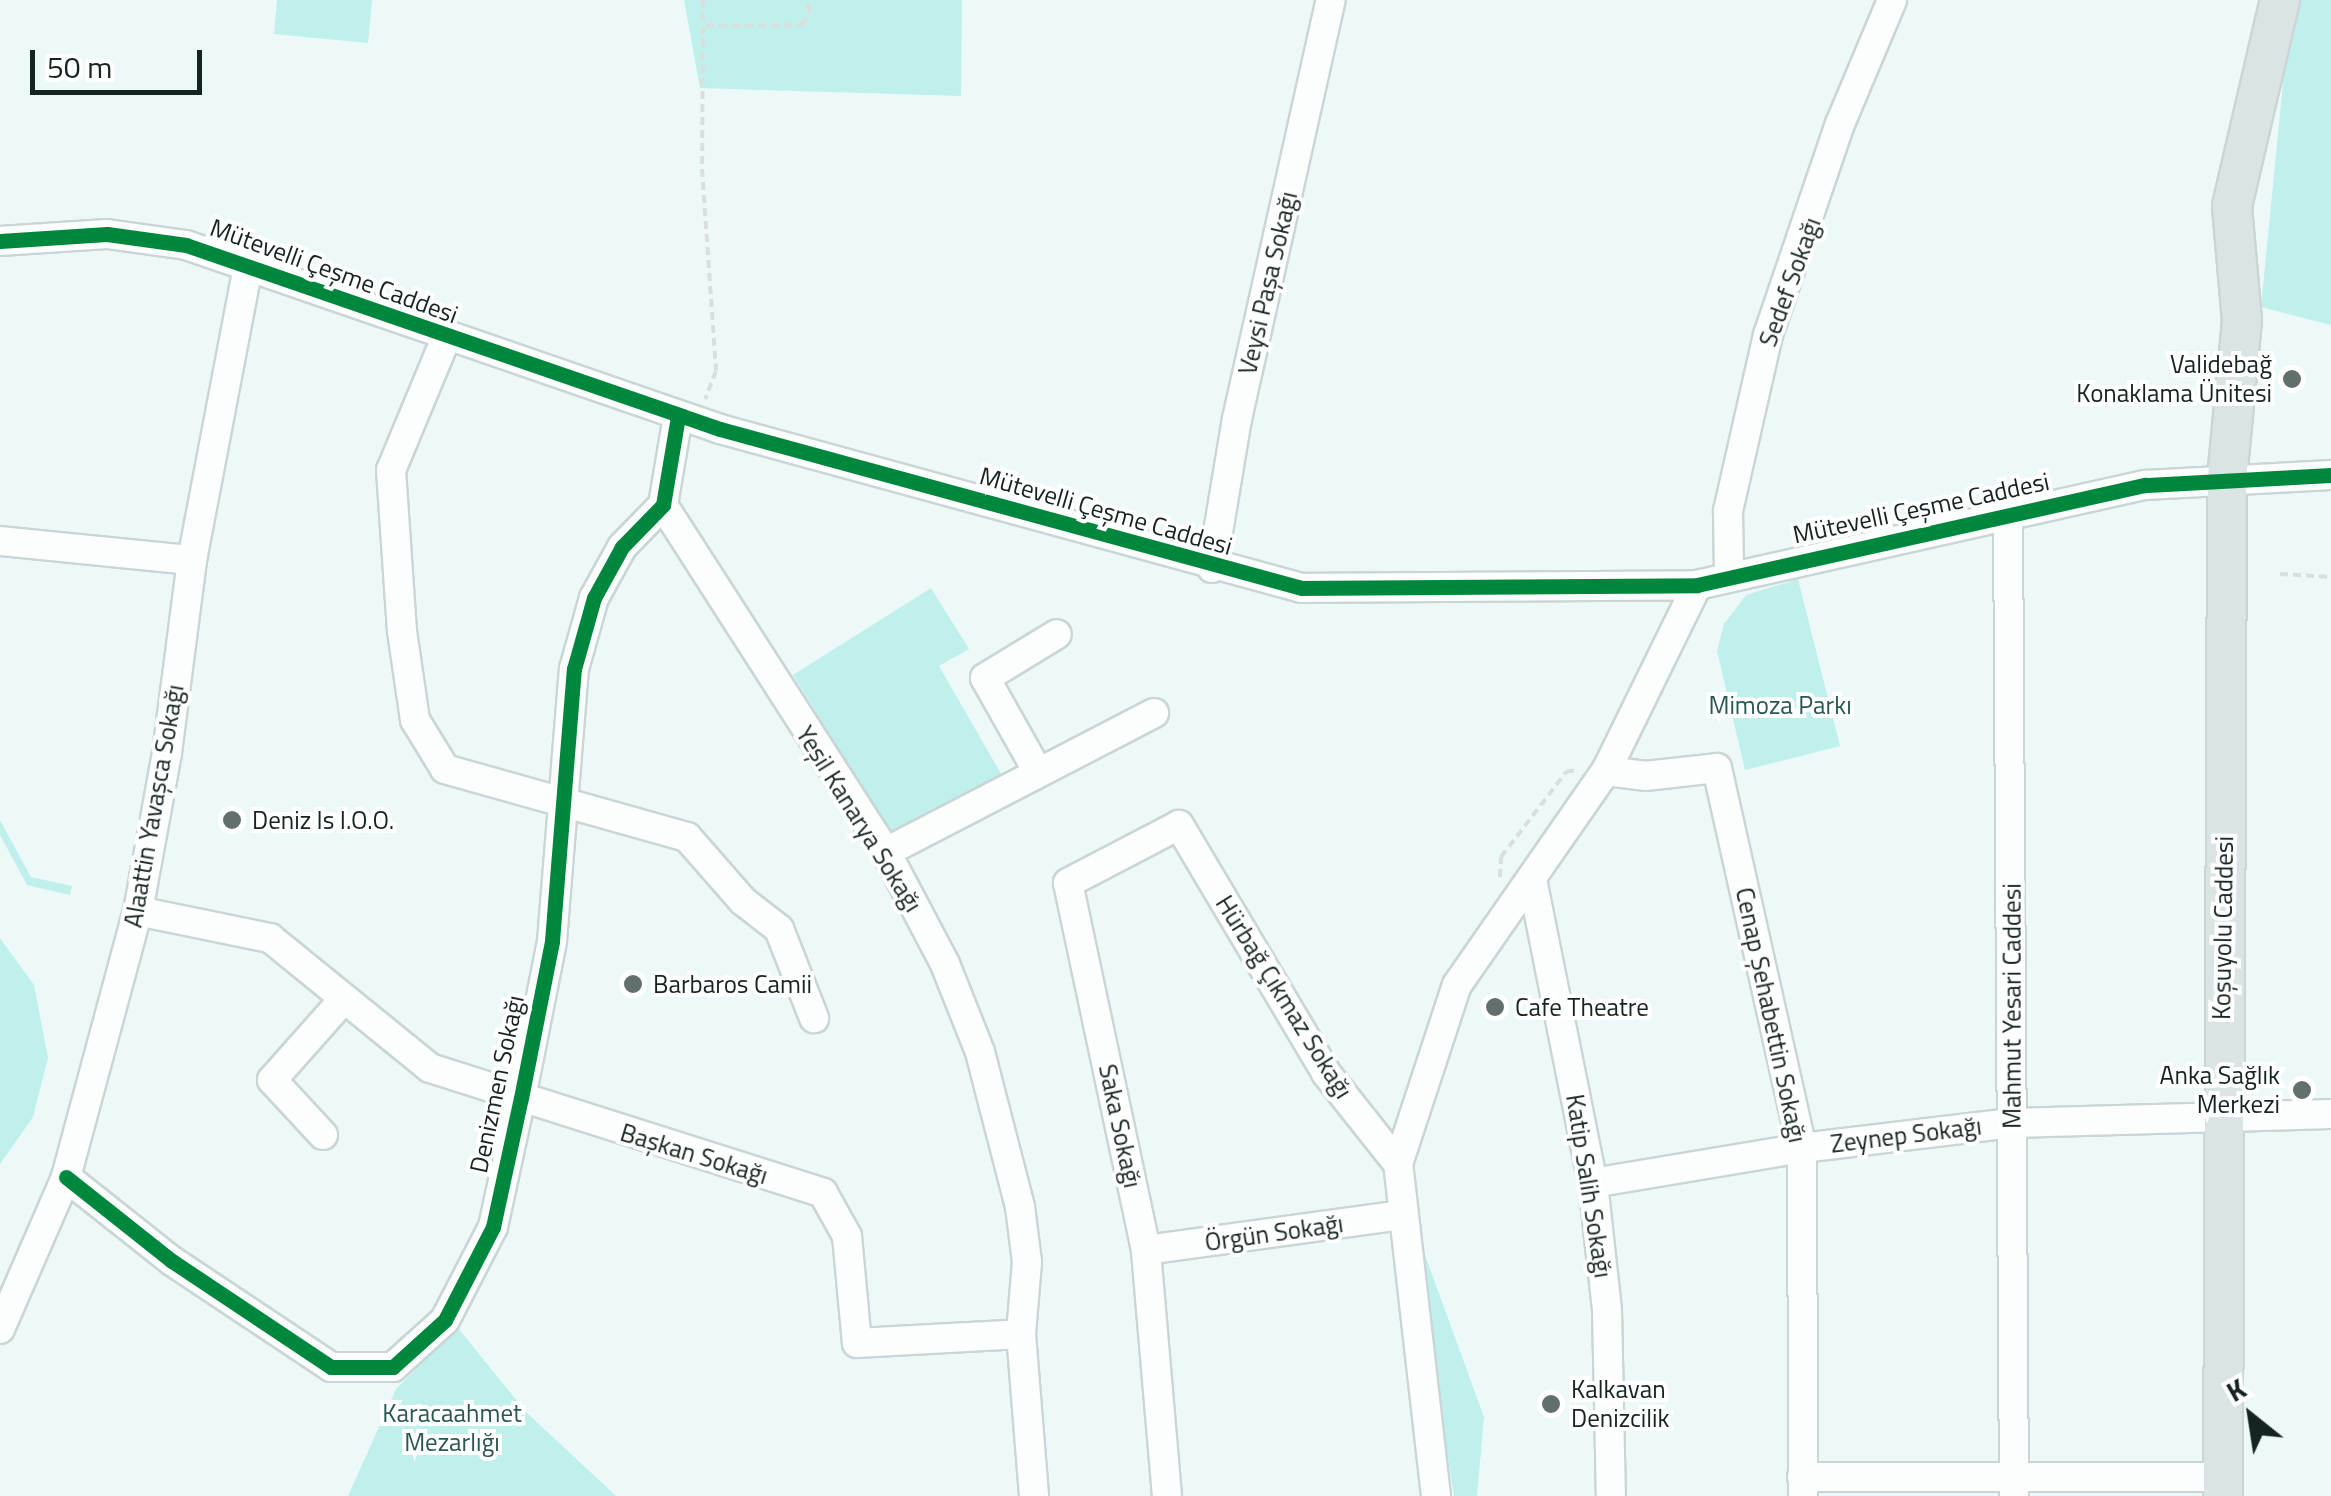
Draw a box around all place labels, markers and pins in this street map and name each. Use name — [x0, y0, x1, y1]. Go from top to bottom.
place label: Validebağ Konaklama Ünitesi — [2076, 350, 2272, 409]
marker: Validebağ Konaklama Ünitesi — [2281, 368, 2303, 390]
place label: Deniz Is I.O.O. — [252, 805, 394, 835]
marker: Deniz Is I.O.O. — [221, 809, 243, 831]
place label: Barbaros Camii — [653, 969, 812, 999]
marker: Barbaros Camii — [622, 973, 644, 995]
place label: Cafe Theatre — [1515, 992, 1649, 1022]
marker: Cafe Theatre — [1484, 996, 1506, 1018]
place label: Anka Sağlık Merkezi — [2160, 1061, 2280, 1120]
marker: Anka Sağlık Merkezi — [2289, 1077, 2315, 1103]
place label: Kalkavan Denizcilik — [1571, 1375, 1670, 1434]
marker: Kalkavan Denizcilik — [1540, 1393, 1562, 1415]

